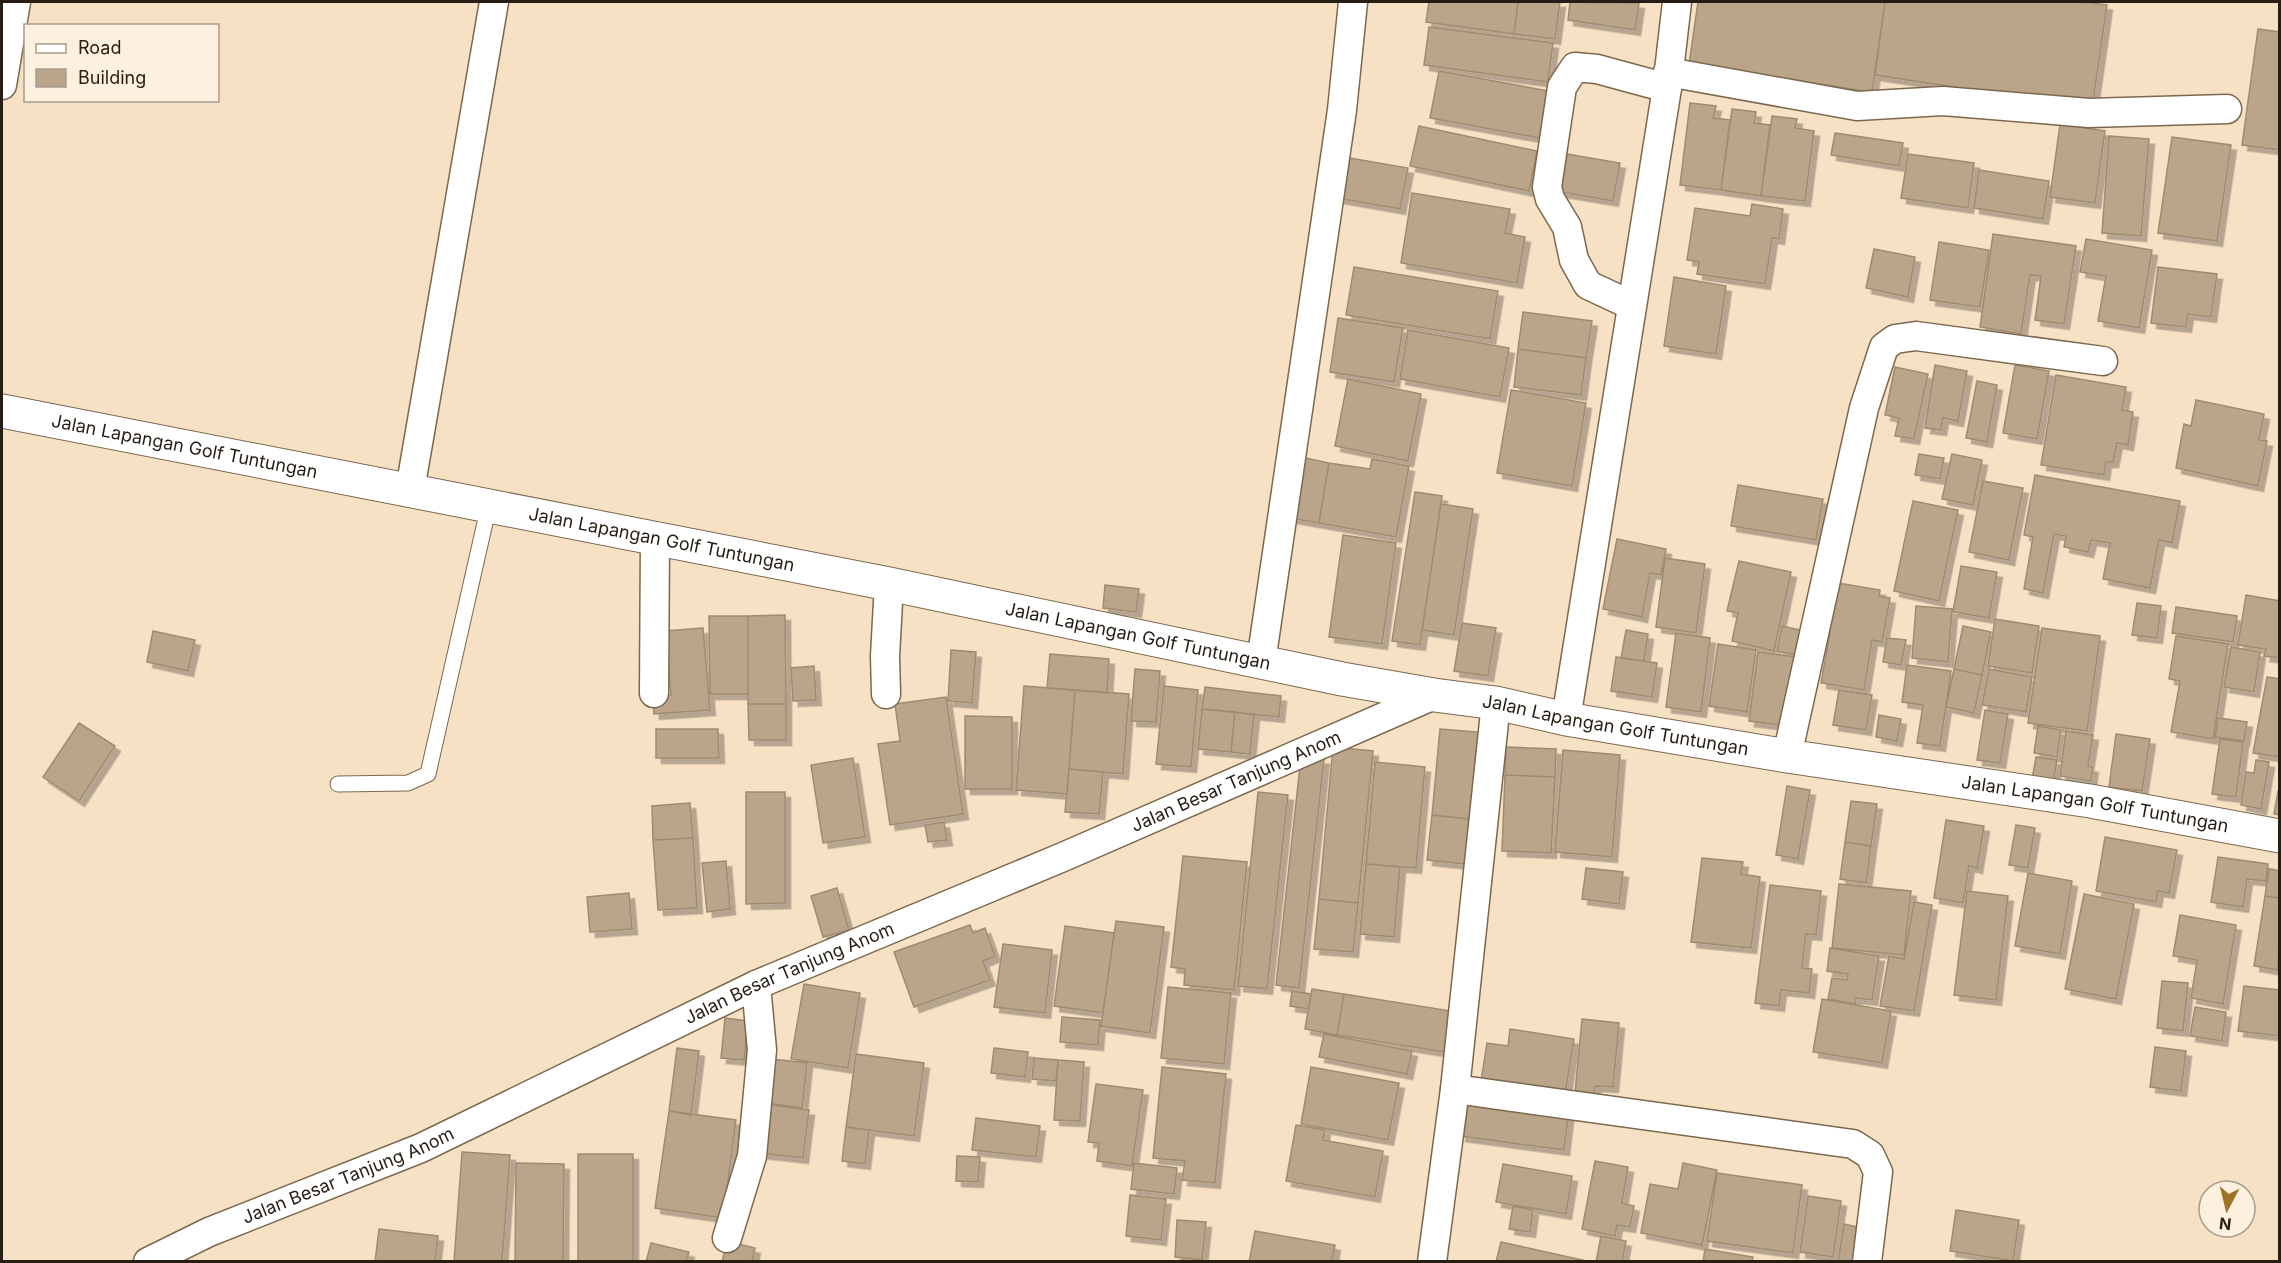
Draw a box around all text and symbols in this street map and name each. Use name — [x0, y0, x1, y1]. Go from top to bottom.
legend — [24, 24, 219, 102]
text: Road — [78, 37, 121, 58]
text: Building — [78, 67, 146, 88]
street label: Jalan Lapangan Golf Tuntungan — [50, 410, 319, 482]
street label: Jalan Lapangan Golf Tuntungan — [527, 503, 796, 575]
street label: Jalan Lapangan Golf Tuntungan — [1003, 598, 1273, 674]
street label: Jalan Lapangan Golf Tuntungan — [1481, 690, 1750, 759]
street label: Jalan Besar Tanjung Anom — [1128, 726, 1344, 836]
street label: Jalan Lapangan Golf Tuntungan — [1960, 771, 2230, 836]
street label: Jalan Besar Tanjung Anom — [681, 918, 897, 1028]
street label: Jalan Besar Tanjung Anom — [239, 1123, 457, 1228]
north arrow — [2197, 1179, 2257, 1239]
text: N — [2218, 1213, 2232, 1235]

